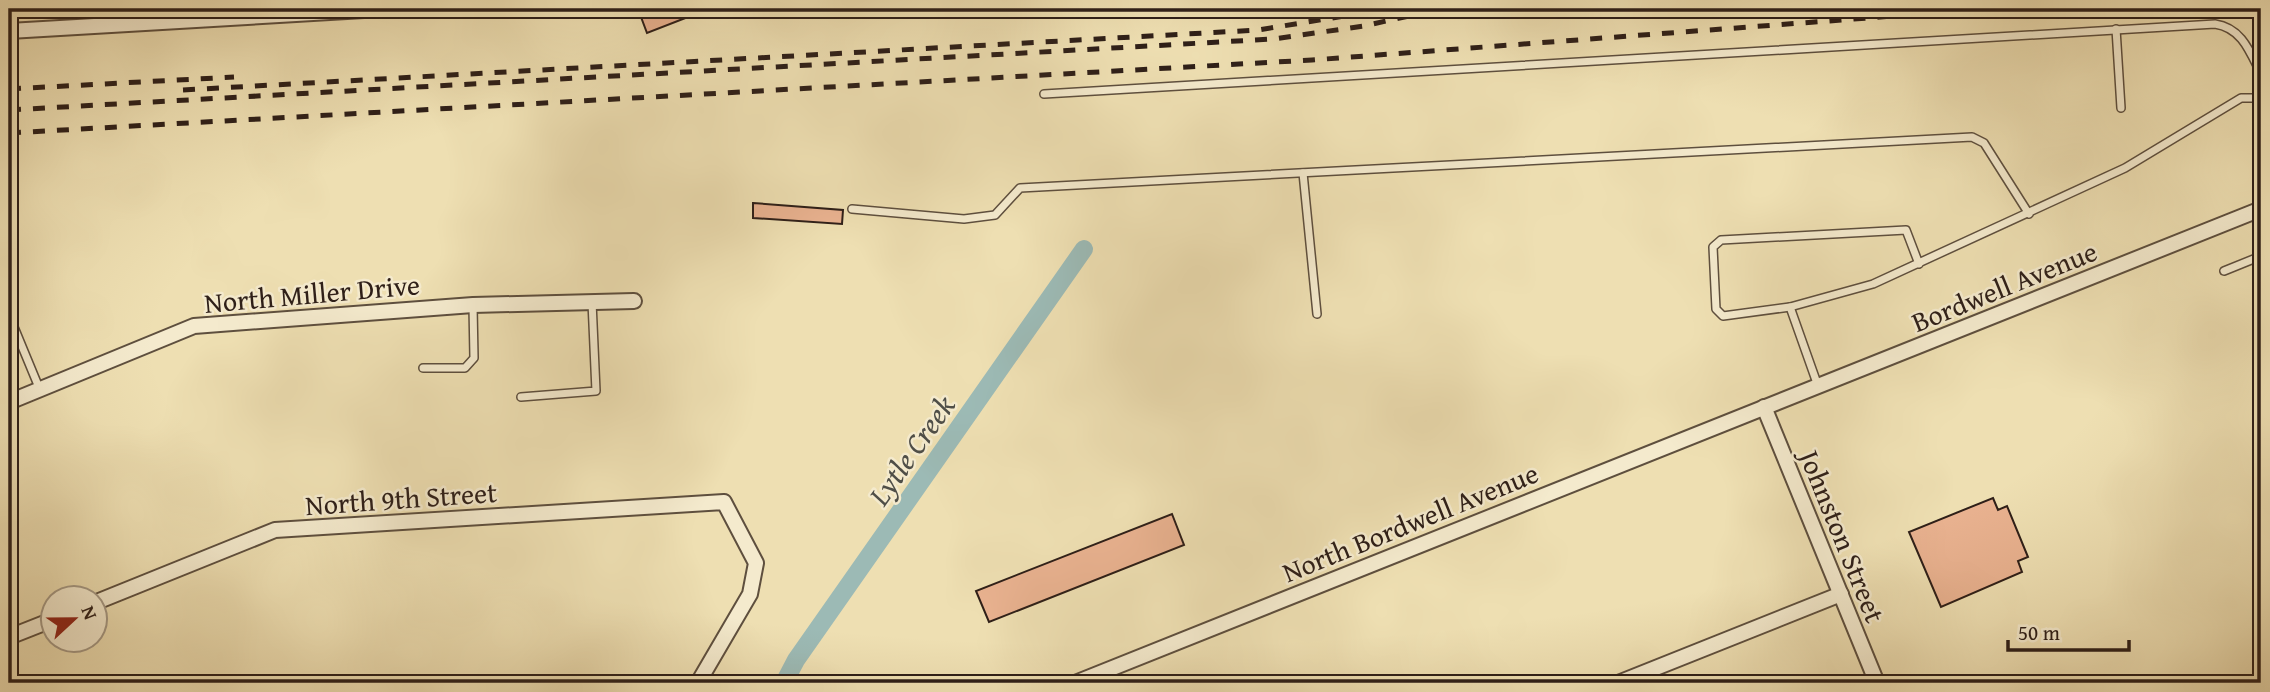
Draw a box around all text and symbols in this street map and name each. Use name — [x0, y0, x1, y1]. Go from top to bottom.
street label: Bordwell Avenue — [1905, 230, 2103, 342]
street label: North Miller Drive — [203, 263, 421, 323]
water label: Lytle Creek — [856, 386, 965, 515]
street label: Johnston Street — [1789, 441, 1896, 628]
street label: North Bordwell Avenue — [1276, 452, 1544, 592]
street label: North 9th Street — [304, 471, 498, 525]
north arrow — [38, 584, 108, 654]
text: N — [74, 601, 105, 624]
scale bar — [2008, 608, 2128, 652]
text: 50 m — [2018, 617, 2060, 648]

